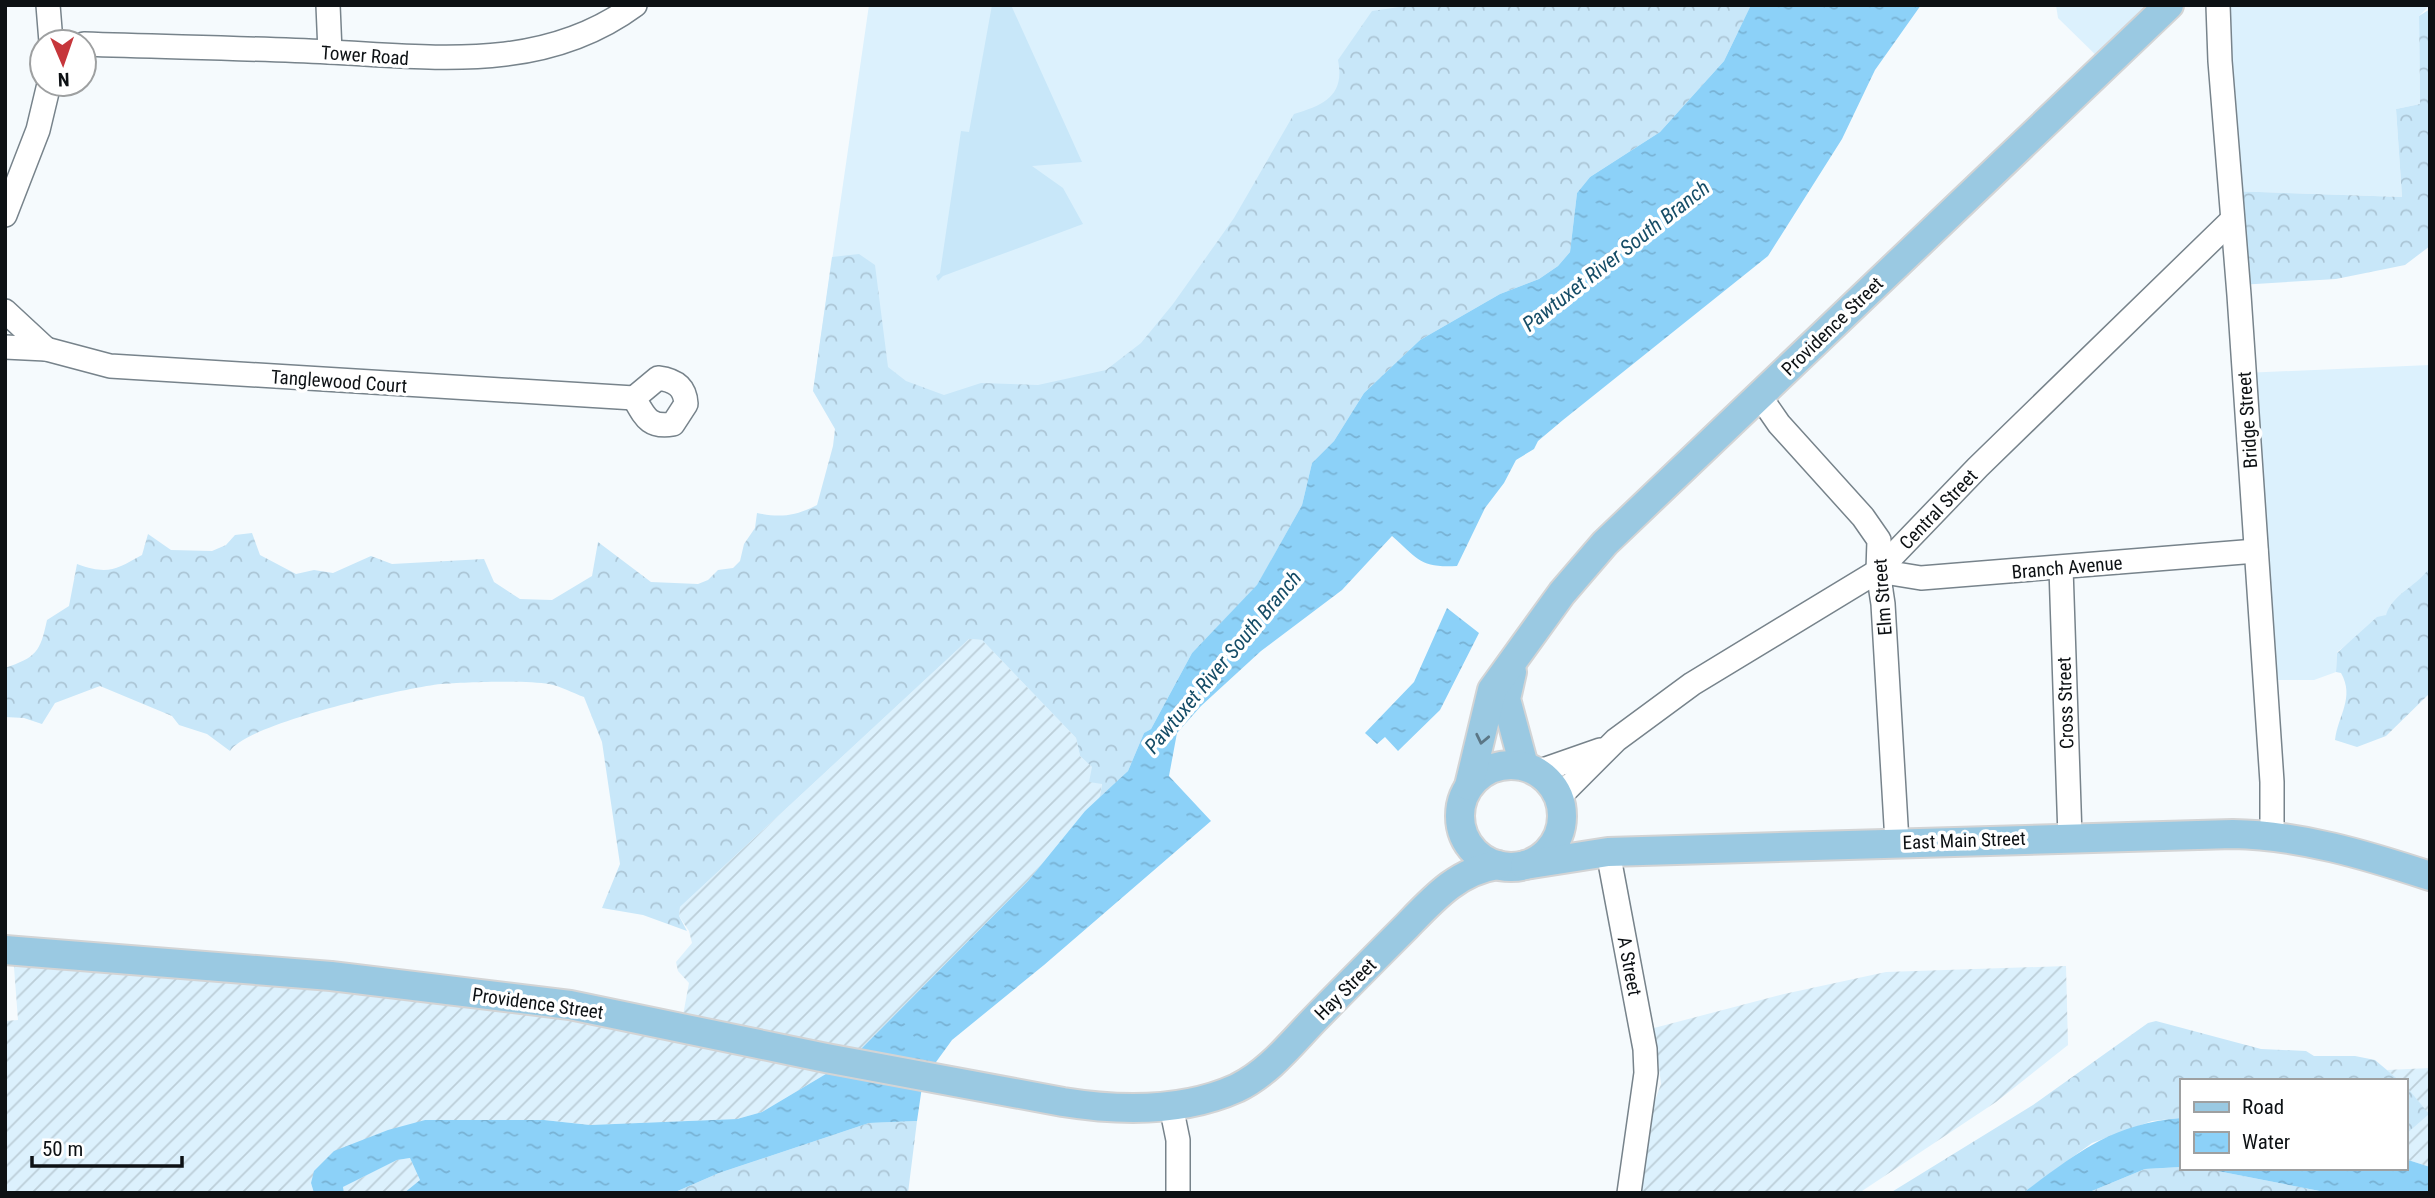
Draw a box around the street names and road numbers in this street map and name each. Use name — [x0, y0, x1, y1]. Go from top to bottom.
street label: Tower Road — [320, 41, 410, 70]
street label: Providence Street — [1777, 272, 1888, 381]
street label: Tanglewood Court — [270, 365, 408, 398]
street label: Bridge Street — [2233, 371, 2262, 469]
street label: Central Street — [1895, 465, 1982, 554]
street label: Branch Avenue — [2011, 551, 2123, 584]
street label: Elm Street — [1868, 558, 1897, 636]
street label: Cross Street — [2052, 657, 2079, 749]
street label: East Main Street — [1902, 827, 2026, 854]
street label: A Street — [1613, 935, 1647, 998]
street label: Hay Street — [1310, 954, 1381, 1025]
street label: Providence Street — [471, 983, 605, 1024]

